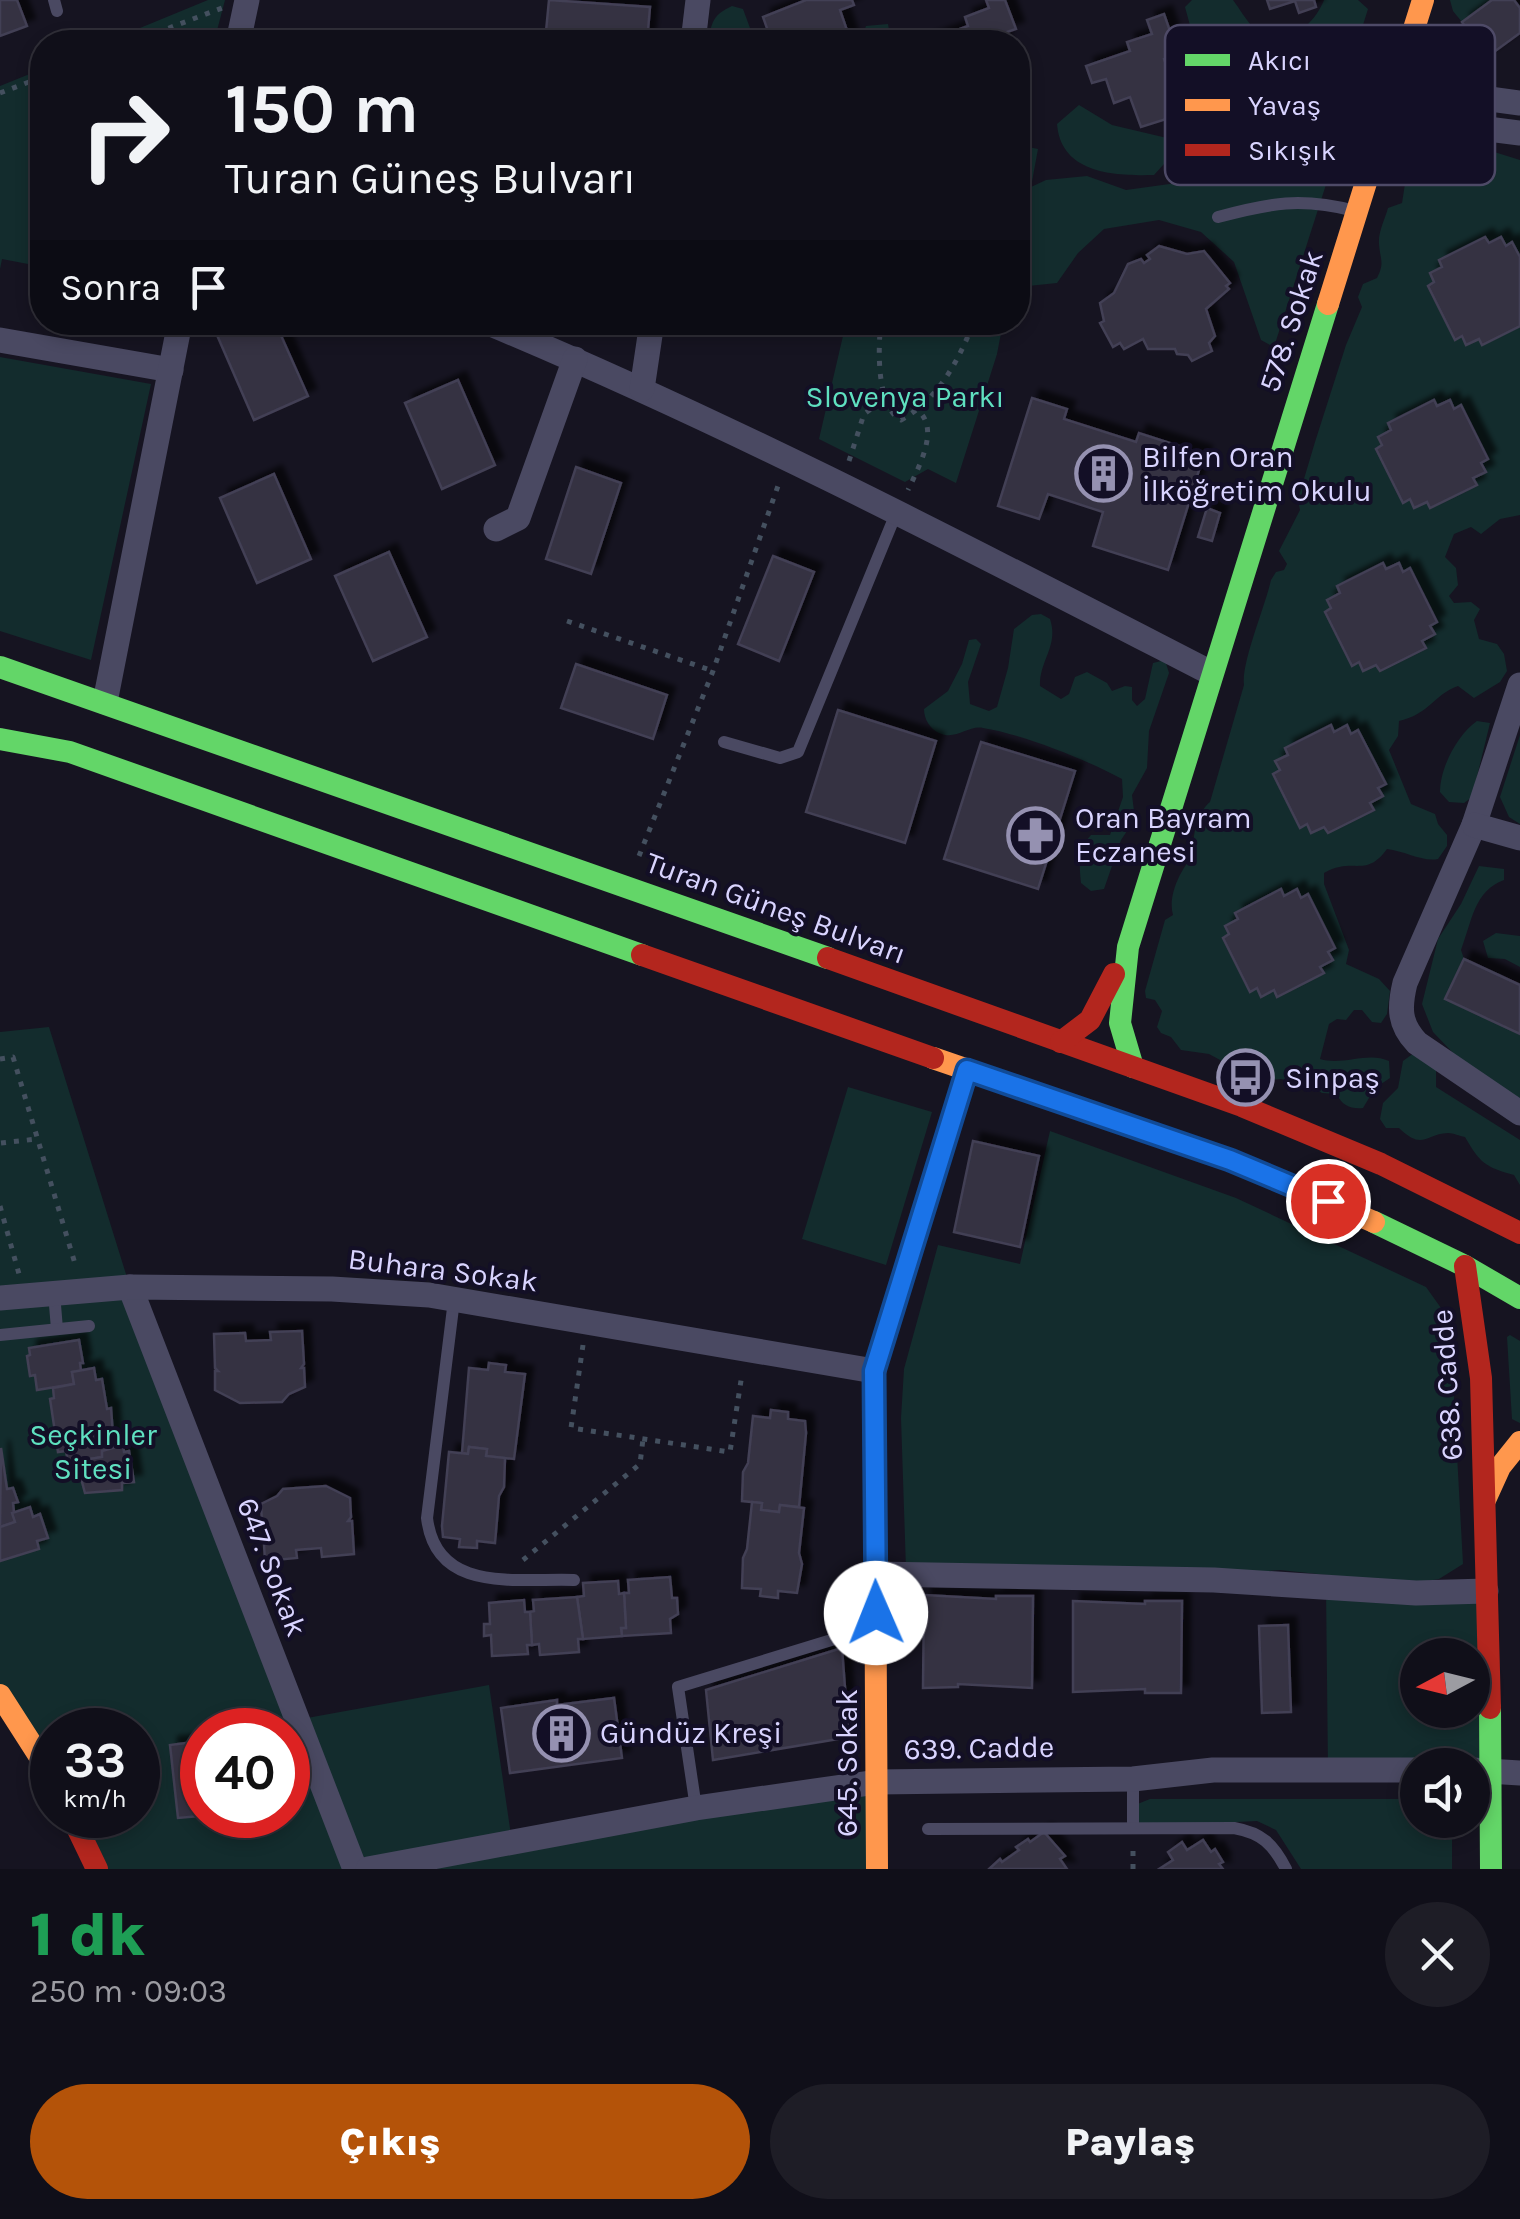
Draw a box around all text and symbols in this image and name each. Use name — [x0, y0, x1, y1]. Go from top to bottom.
legend — [1165, 25, 1495, 185]
text: Akıcı — [1248, 44, 1311, 77]
text: 150 m — [225, 68, 419, 150]
icon: right — [60, 70, 190, 200]
text: Yavaş — [1248, 89, 1321, 122]
text: Sıkışık — [1248, 134, 1336, 167]
text: Turan Güneş Bulvarı — [225, 152, 636, 204]
street label: 578. Sokak — [1251, 246, 1331, 396]
icon: arrive — [181, 260, 236, 315]
text: Sonra — [60, 265, 161, 310]
park label: Slovenya Parkı — [806, 379, 1004, 415]
place label: Bilfen Oran İlköğretim Okulu — [1142, 439, 1372, 509]
building icon: Bilfen Oran İlköğretim Okulu — [1073, 444, 1133, 504]
place label: Oran Bayram Eczanesi — [1075, 800, 1252, 870]
pharmacy icon: Oran Bayram Eczanesi — [1006, 805, 1066, 865]
street label: Turan Güneş Bulvarı — [641, 844, 911, 972]
bus stop icon: Sinpaş — [1216, 1048, 1276, 1108]
place label: Sinpaş — [1285, 1060, 1380, 1096]
pin — [1286, 1159, 1371, 1244]
icon: arrive — [1301, 1174, 1356, 1229]
street label: Buhara Sokak — [346, 1241, 540, 1299]
street label: 638. Cadde — [1424, 1308, 1470, 1462]
park label: Seçkinler Sitesi — [29, 1417, 157, 1487]
street label: 647. Sokak — [229, 1493, 315, 1641]
position arrow — [824, 1561, 928, 1665]
north arrow — [1400, 1638, 1490, 1728]
map controls — [1400, 1638, 1490, 1838]
street label: 645. Sokak — [829, 1689, 865, 1837]
building icon: Gündüz Kreşi — [531, 1703, 591, 1763]
speed limit sign: 40 — [180, 1708, 310, 1838]
place label: Gündüz Kreşi — [600, 1715, 782, 1751]
street label: 639. Cadde — [903, 1729, 1055, 1767]
text: 33 — [64, 1731, 126, 1790]
button: sound — [1400, 1748, 1490, 1838]
text: km/h — [63, 1784, 127, 1813]
text: 1 dk — [30, 1900, 145, 1970]
button: close — [1385, 1902, 1490, 2007]
text: 250 m · 09:03 — [30, 1973, 227, 2010]
button: Çıkış — [30, 2084, 750, 2199]
button: Paylaş — [770, 2084, 1490, 2199]

